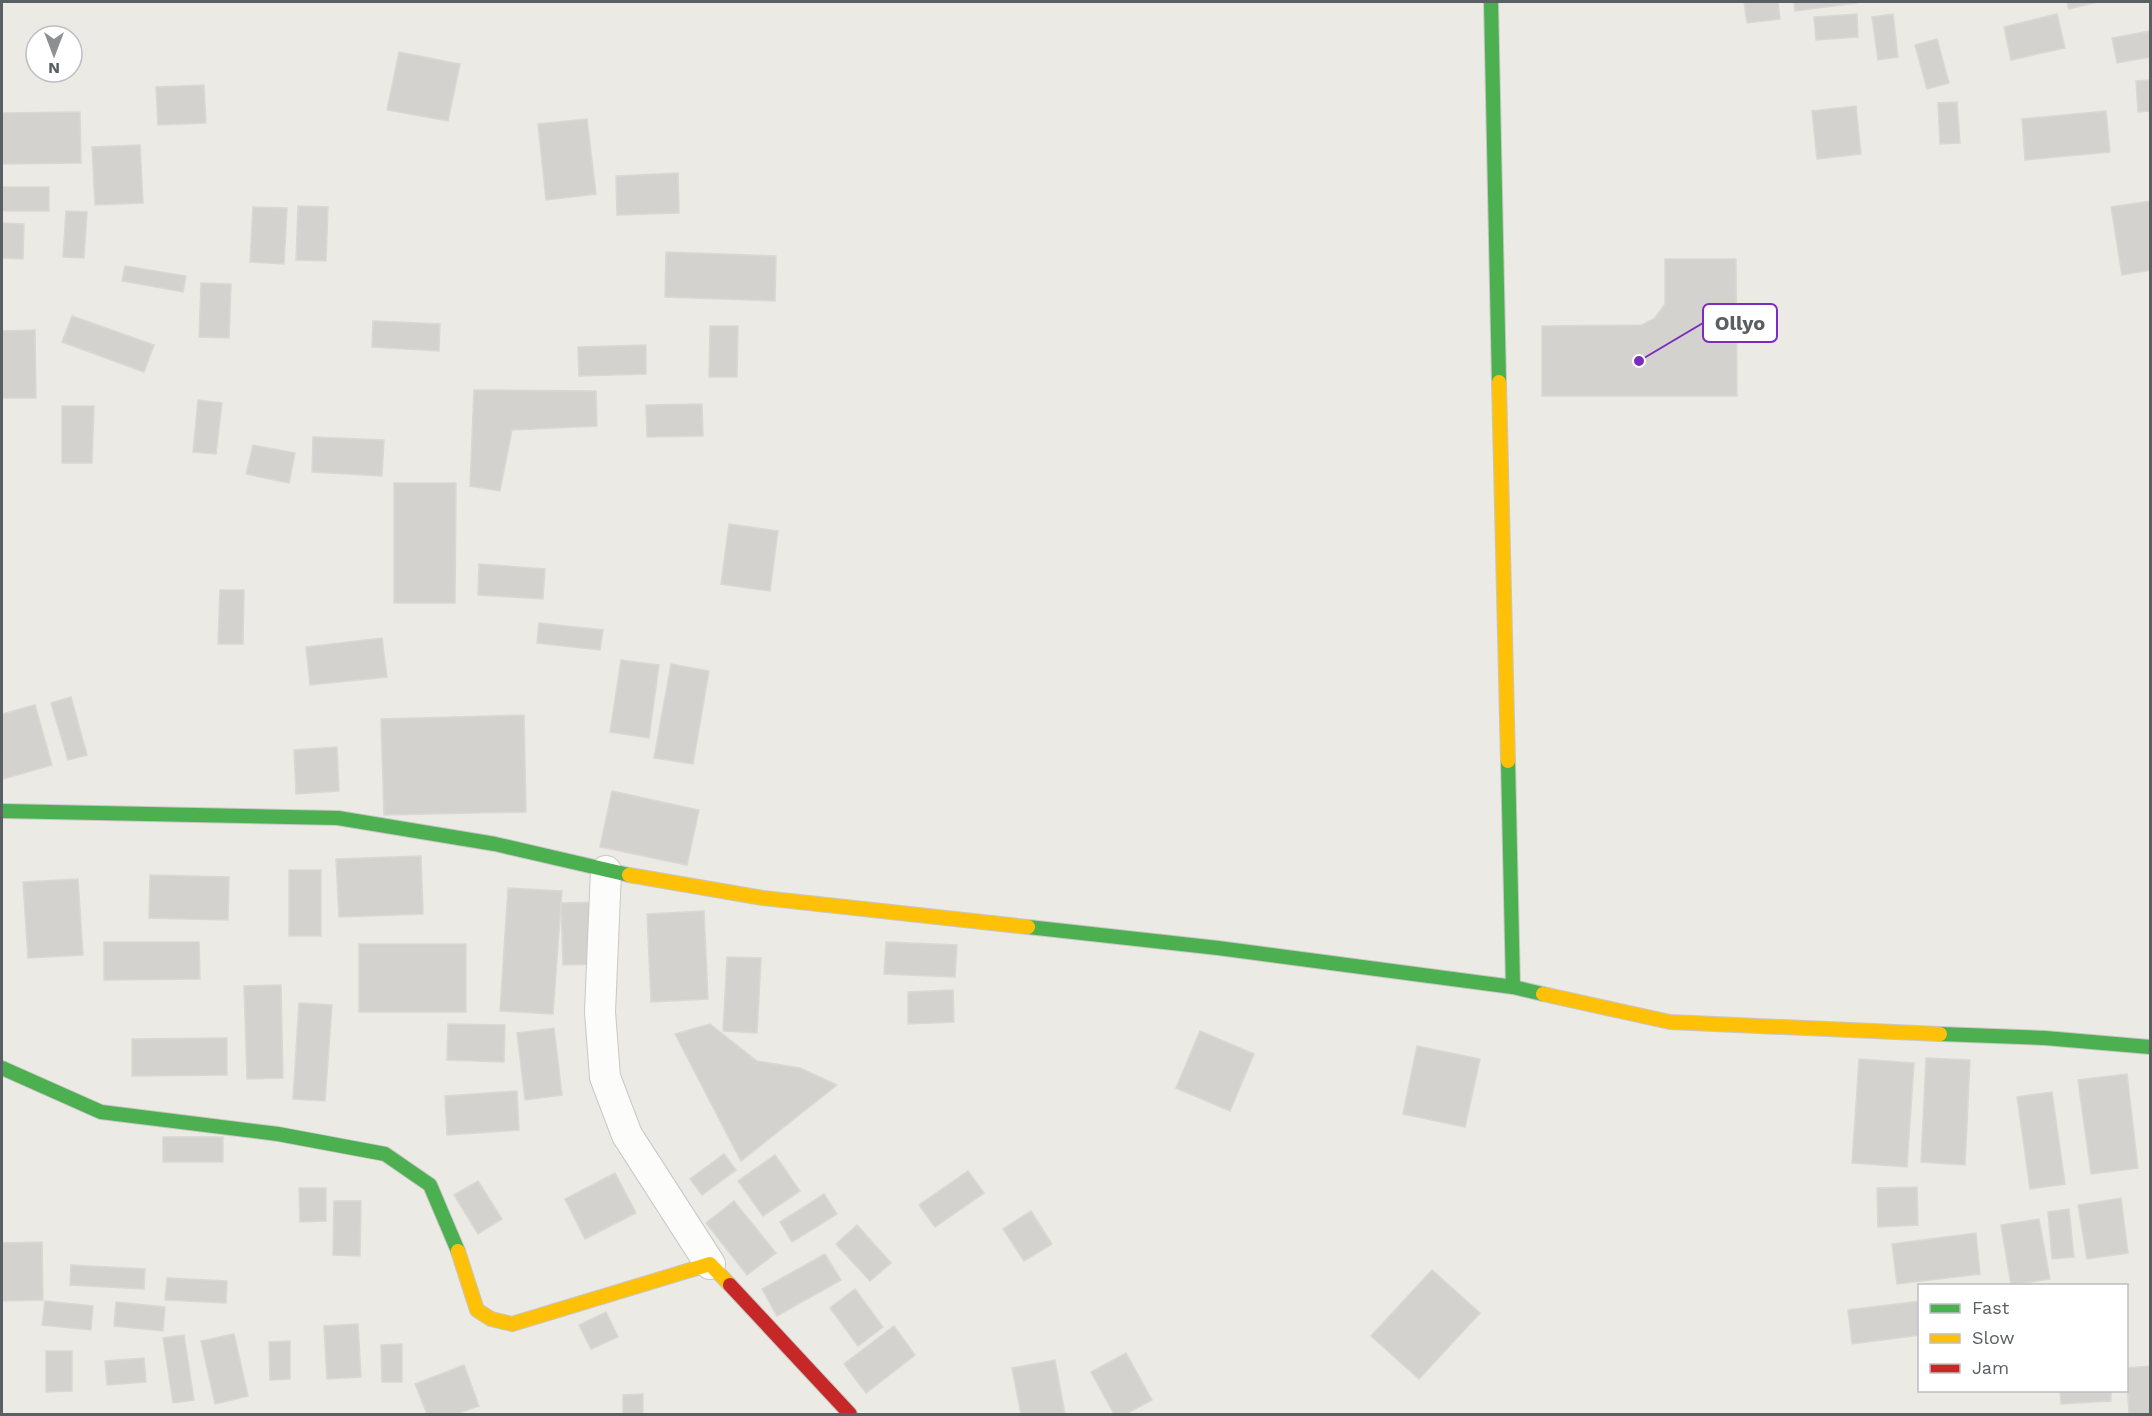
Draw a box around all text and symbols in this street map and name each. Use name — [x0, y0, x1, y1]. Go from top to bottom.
north arrow — [24, 24, 84, 84]
text: N — [48, 59, 60, 78]
callout: Ollyo — [1703, 304, 1777, 342]
text: Ollyo — [1715, 311, 1765, 335]
legend — [1918, 1284, 2128, 1392]
text: Fast — [1972, 1297, 2010, 1318]
text: Slow — [1972, 1327, 2015, 1348]
text: Jam — [1972, 1357, 2009, 1378]

